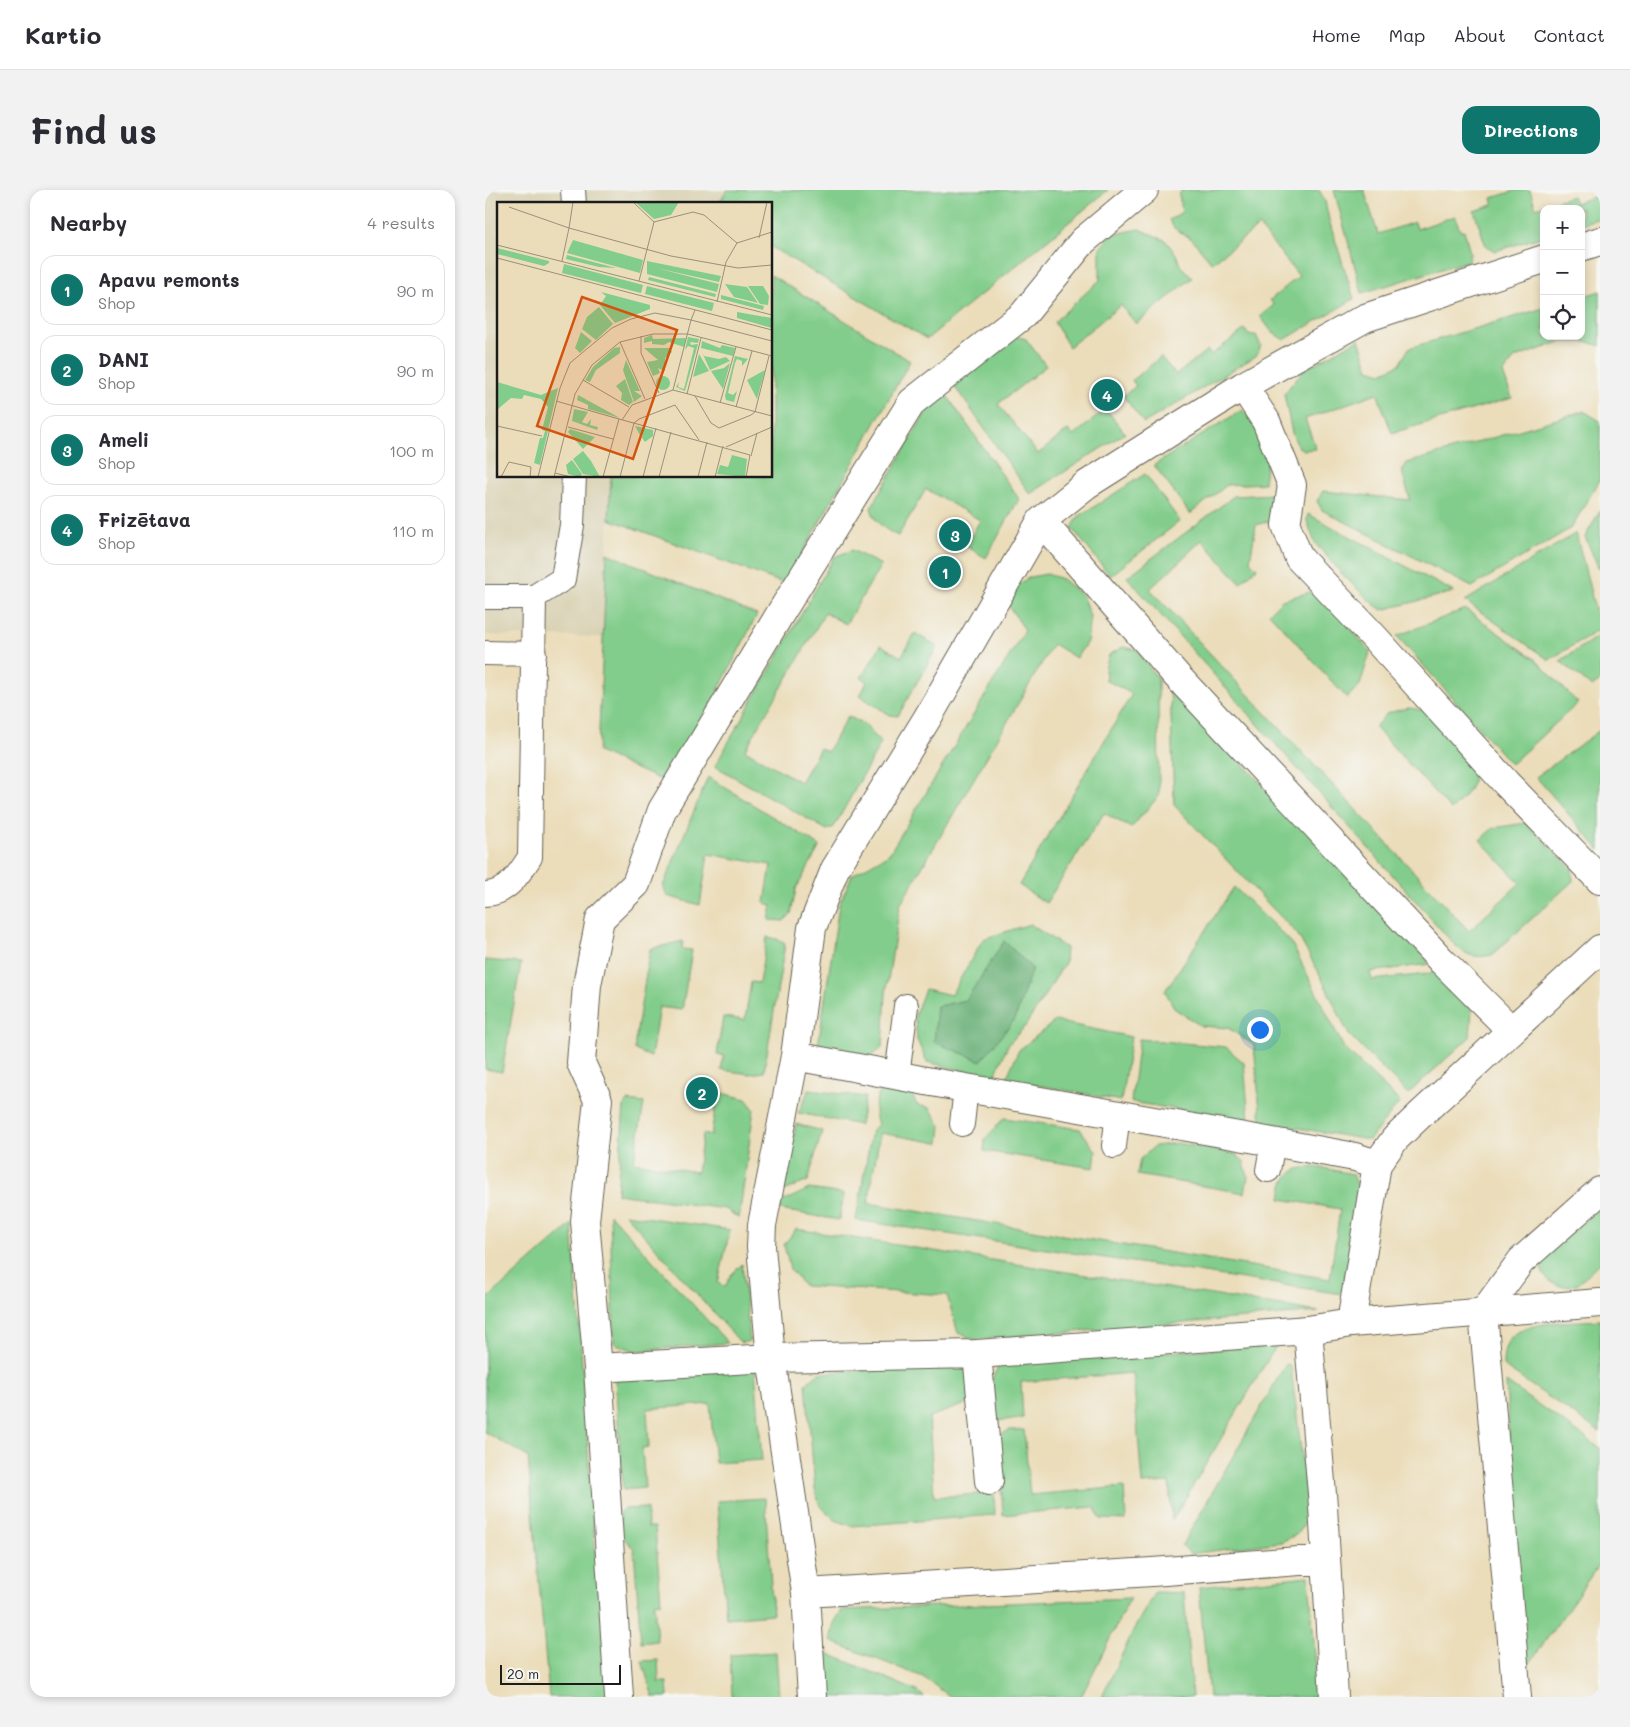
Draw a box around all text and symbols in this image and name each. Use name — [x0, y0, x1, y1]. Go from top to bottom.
text: Kartio — [25, 19, 101, 50]
text: Home — [1312, 23, 1361, 47]
text: Map — [1389, 23, 1425, 47]
text: About — [1453, 23, 1506, 47]
text: Contact — [1534, 23, 1605, 47]
button: Directions — [1462, 106, 1600, 154]
text: Find us — [30, 107, 157, 153]
inset map — [497, 202, 773, 478]
map controls — [1540, 205, 1585, 340]
button: + — [1540, 205, 1585, 250]
text: Nearby — [50, 209, 127, 236]
text: 4 results — [367, 212, 435, 233]
button: − — [1540, 250, 1585, 295]
text: Apavu remonts — [98, 267, 240, 292]
text: 1 — [63, 280, 71, 301]
text: 90 m — [397, 280, 434, 301]
text: Shop — [98, 292, 135, 313]
button: locate — [1540, 295, 1585, 340]
text: DANI — [98, 347, 149, 372]
text: 2 — [63, 360, 71, 381]
text: 90 m — [397, 360, 434, 381]
text: Shop — [98, 372, 135, 393]
pin: 4 — [1091, 376, 1123, 414]
text: Ameli — [98, 427, 149, 452]
text: 3 — [62, 440, 72, 461]
text: 100 m — [389, 440, 434, 461]
text: Shop — [98, 452, 135, 473]
text: Frizētava — [98, 507, 191, 532]
pin: 3 — [939, 516, 971, 554]
text: 4 — [62, 520, 72, 541]
text: 110 m — [392, 520, 434, 541]
text: Shop — [98, 532, 135, 553]
pin: 1 — [929, 553, 961, 591]
your location — [1247, 1017, 1273, 1043]
pin: 2 — [686, 1074, 718, 1112]
scale bar — [500, 1662, 621, 1685]
text: 20 m — [507, 1664, 539, 1683]

